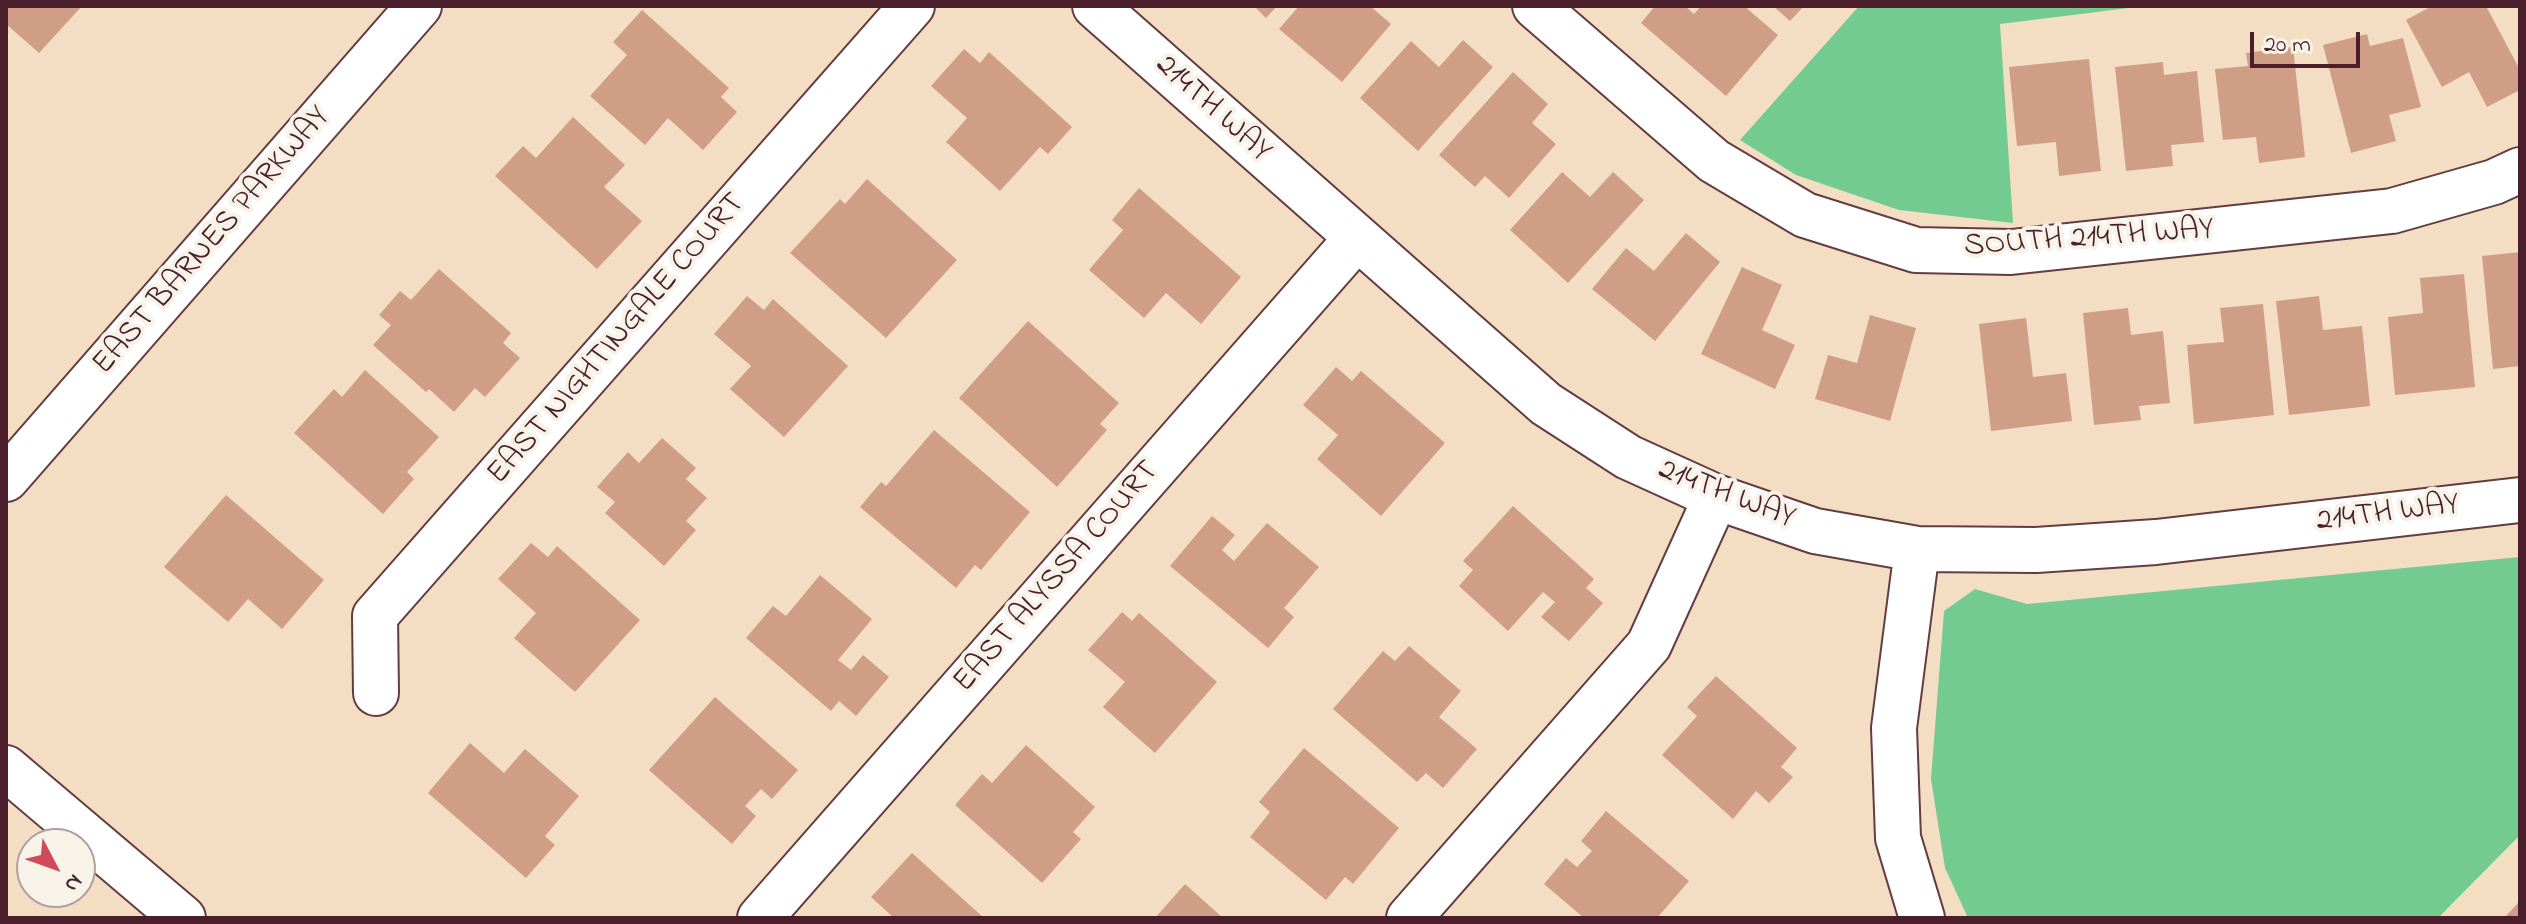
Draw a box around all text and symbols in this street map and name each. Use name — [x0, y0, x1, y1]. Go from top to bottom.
scale bar — [2254, 16, 2364, 66]
text: 20 m — [2264, 28, 2311, 63]
street label: 214TH WAY — [1146, 48, 1278, 172]
street label: EAST BARNES PARKWAY — [86, 100, 340, 384]
street label: EAST NIGHTINGALE COURT — [481, 186, 755, 494]
street label: SOUTH 214TH WAY — [1963, 212, 2215, 268]
street label: 214TH WAY — [1652, 452, 1800, 540]
street label: EAST ALYSSA COURT — [947, 454, 1169, 702]
street label: 214TH WAY — [2314, 487, 2462, 543]
north arrow — [16, 828, 96, 908]
text: N — [56, 866, 90, 899]

